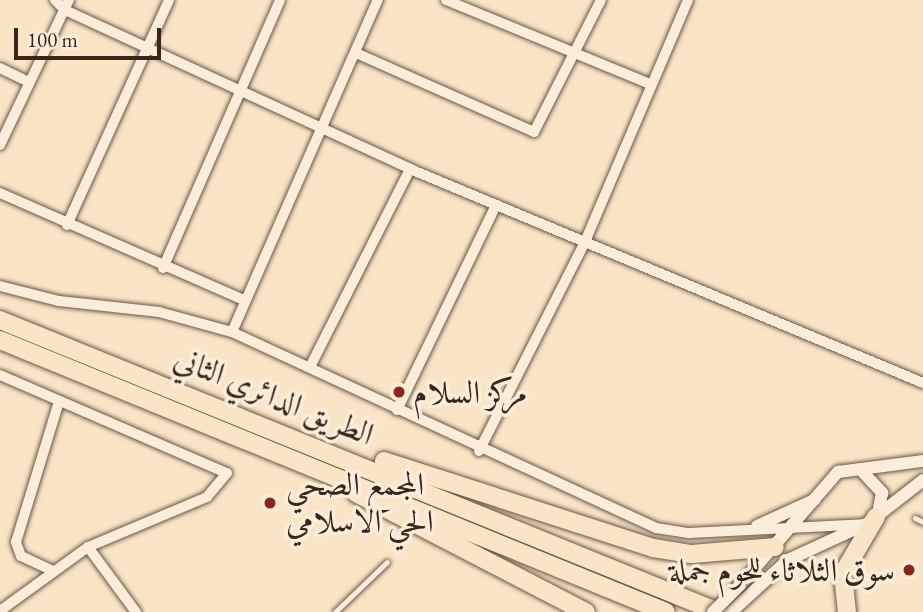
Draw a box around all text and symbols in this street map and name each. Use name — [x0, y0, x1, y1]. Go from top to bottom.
scale bar — [18, 14, 164, 58]
text: 100 m — [27, 26, 78, 53]
street label: الطريق الدائري الثاني — [169, 339, 379, 453]
place label: مركز السلام — [413, 373, 527, 411]
marker: مركز السلام — [391, 384, 407, 400]
place label: المجمع الصحي الحي الاسلامي — [286, 466, 434, 541]
marker: المجمع الصحي الحي الاسلامي — [260, 493, 280, 513]
place label: سوق الثلاثاء للحوم جملة — [669, 551, 895, 589]
marker: سوق الثلاثاء للحوم جملة — [901, 562, 917, 578]

